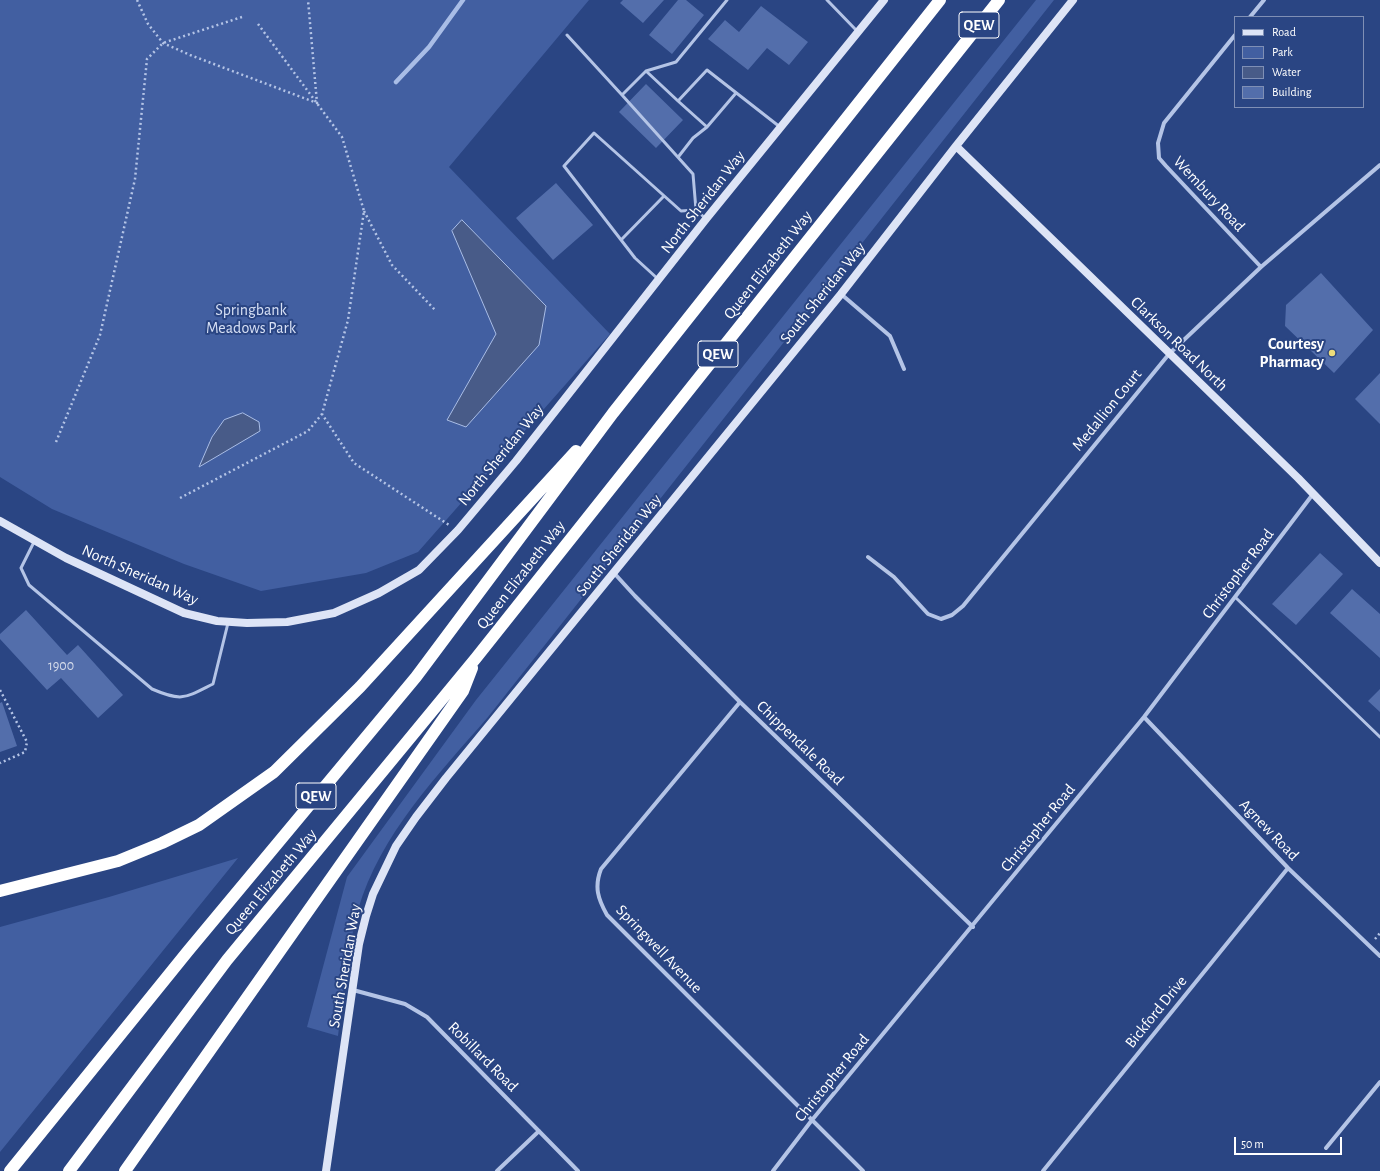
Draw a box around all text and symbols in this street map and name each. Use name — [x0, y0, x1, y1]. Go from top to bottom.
road number: QEW — [959, 12, 999, 38]
legend — [1234, 16, 1364, 108]
text: Road — [1272, 26, 1296, 38]
text: Park — [1272, 46, 1293, 58]
text: Water — [1272, 66, 1301, 78]
text: Building — [1272, 86, 1312, 98]
street label: North Sheridan Way — [657, 147, 749, 257]
street label: Wembury Road — [1169, 152, 1249, 236]
street label: Queen Elizabeth Way — [720, 207, 816, 323]
street label: South Sheridan Way — [776, 238, 870, 348]
street label: Clarkson Road North — [1126, 293, 1232, 395]
park label: Springbank Meadows Park — [206, 300, 296, 338]
place label: Courtesy Pharmacy — [1260, 334, 1324, 372]
road number: QEW — [698, 341, 738, 367]
marker: Courtesy Pharmacy — [1327, 348, 1337, 358]
street label: Medallion Court — [1068, 365, 1146, 455]
street label: North Sheridan Way — [454, 400, 548, 510]
street label: South Sheridan Way — [572, 490, 666, 600]
street label: Queen Elizabeth Way — [473, 517, 569, 633]
street label: Christopher Road — [1198, 525, 1278, 623]
street label: North Sheridan Way — [79, 541, 201, 609]
house number: 1900 — [48, 658, 74, 674]
street label: Chippendale Road — [752, 697, 848, 789]
street label: Christopher Road — [997, 780, 1079, 876]
road number: QEW — [296, 783, 336, 809]
street label: Agnew Road — [1235, 795, 1303, 865]
street label: Queen Elizabeth Way — [221, 825, 321, 939]
street label: Springwell Avenue — [612, 901, 706, 997]
street label: South Sheridan Way — [325, 903, 365, 1029]
street label: Bickford Drive — [1121, 972, 1191, 1052]
street label: Robillard Road — [444, 1018, 522, 1096]
street label: Christopher Road — [791, 1030, 873, 1126]
scale bar — [1236, 1129, 1344, 1155]
text: 50 m — [1241, 1138, 1264, 1150]

